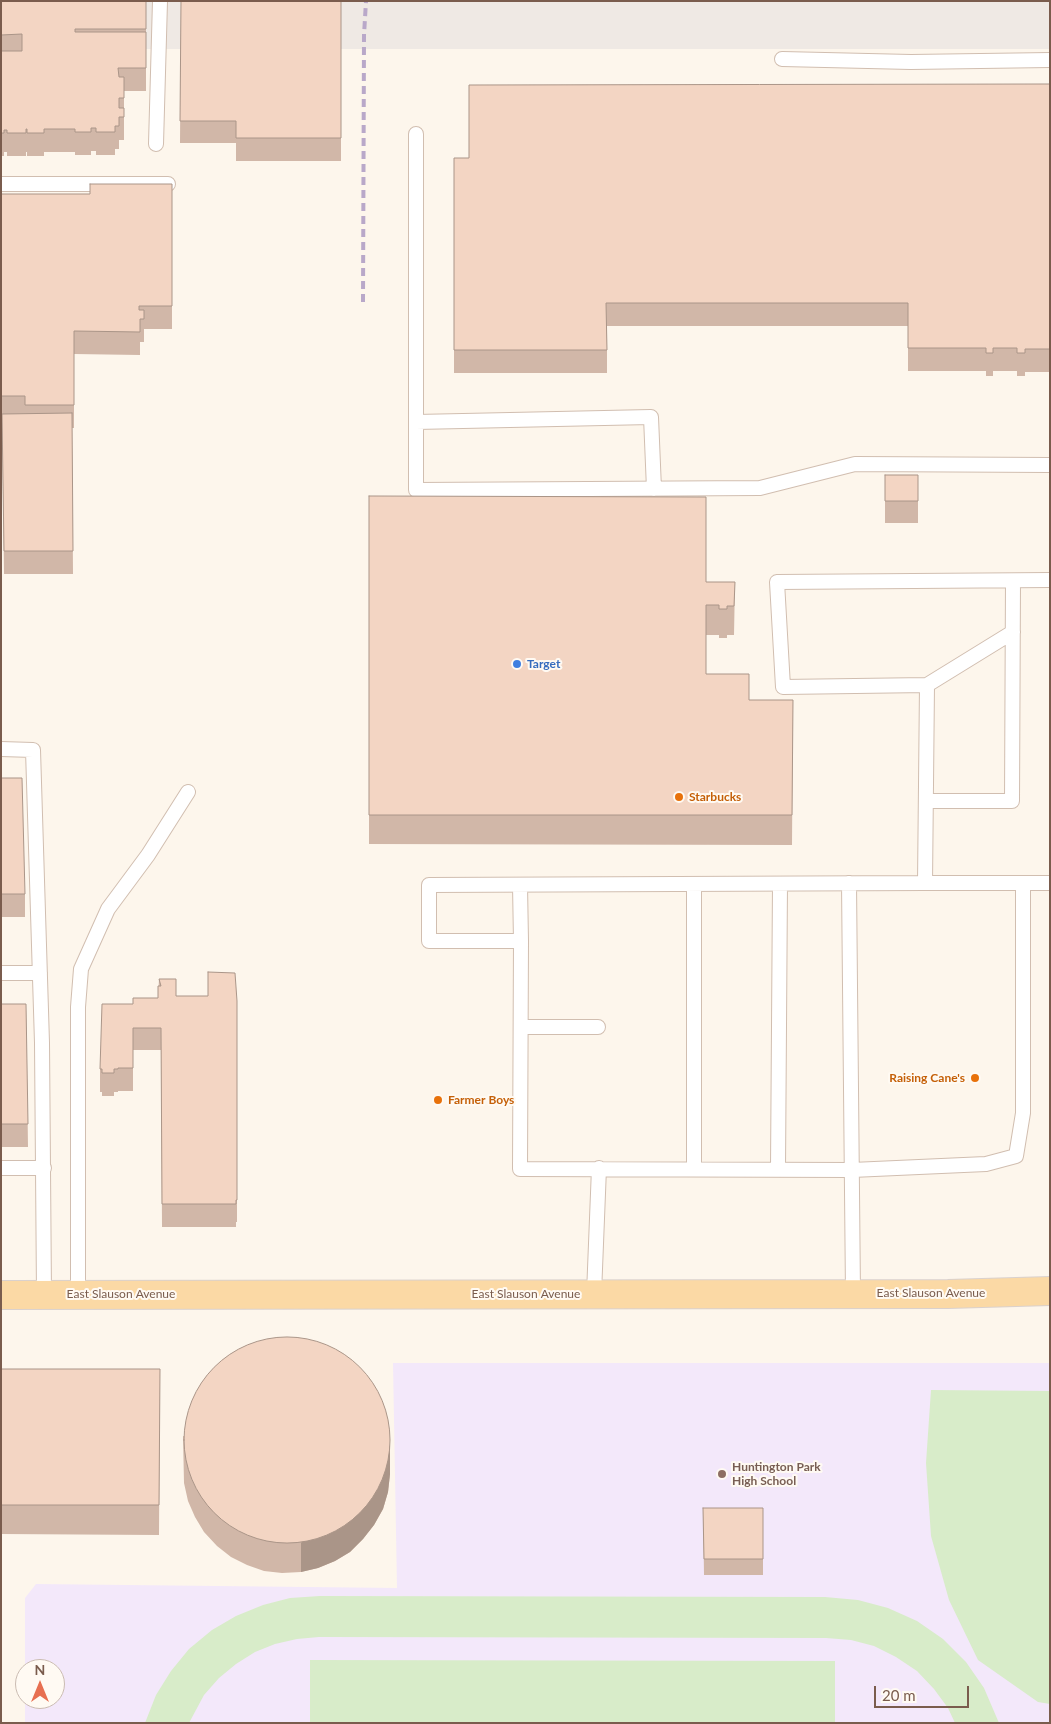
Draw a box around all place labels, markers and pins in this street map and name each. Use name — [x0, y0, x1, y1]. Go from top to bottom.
place label: Target — [527, 657, 560, 671]
marker: Target — [511, 658, 523, 670]
place label: Starbucks — [689, 790, 741, 804]
marker: Starbucks — [673, 791, 685, 803]
place label: Raising Cane's — [889, 1071, 965, 1085]
marker: Raising Cane's — [969, 1072, 981, 1084]
place label: Farmer Boys — [448, 1093, 514, 1107]
marker: Farmer Boys — [432, 1094, 444, 1106]
place label: Huntington Park High School — [732, 1460, 821, 1488]
marker: Huntington Park High School — [716, 1468, 728, 1480]

